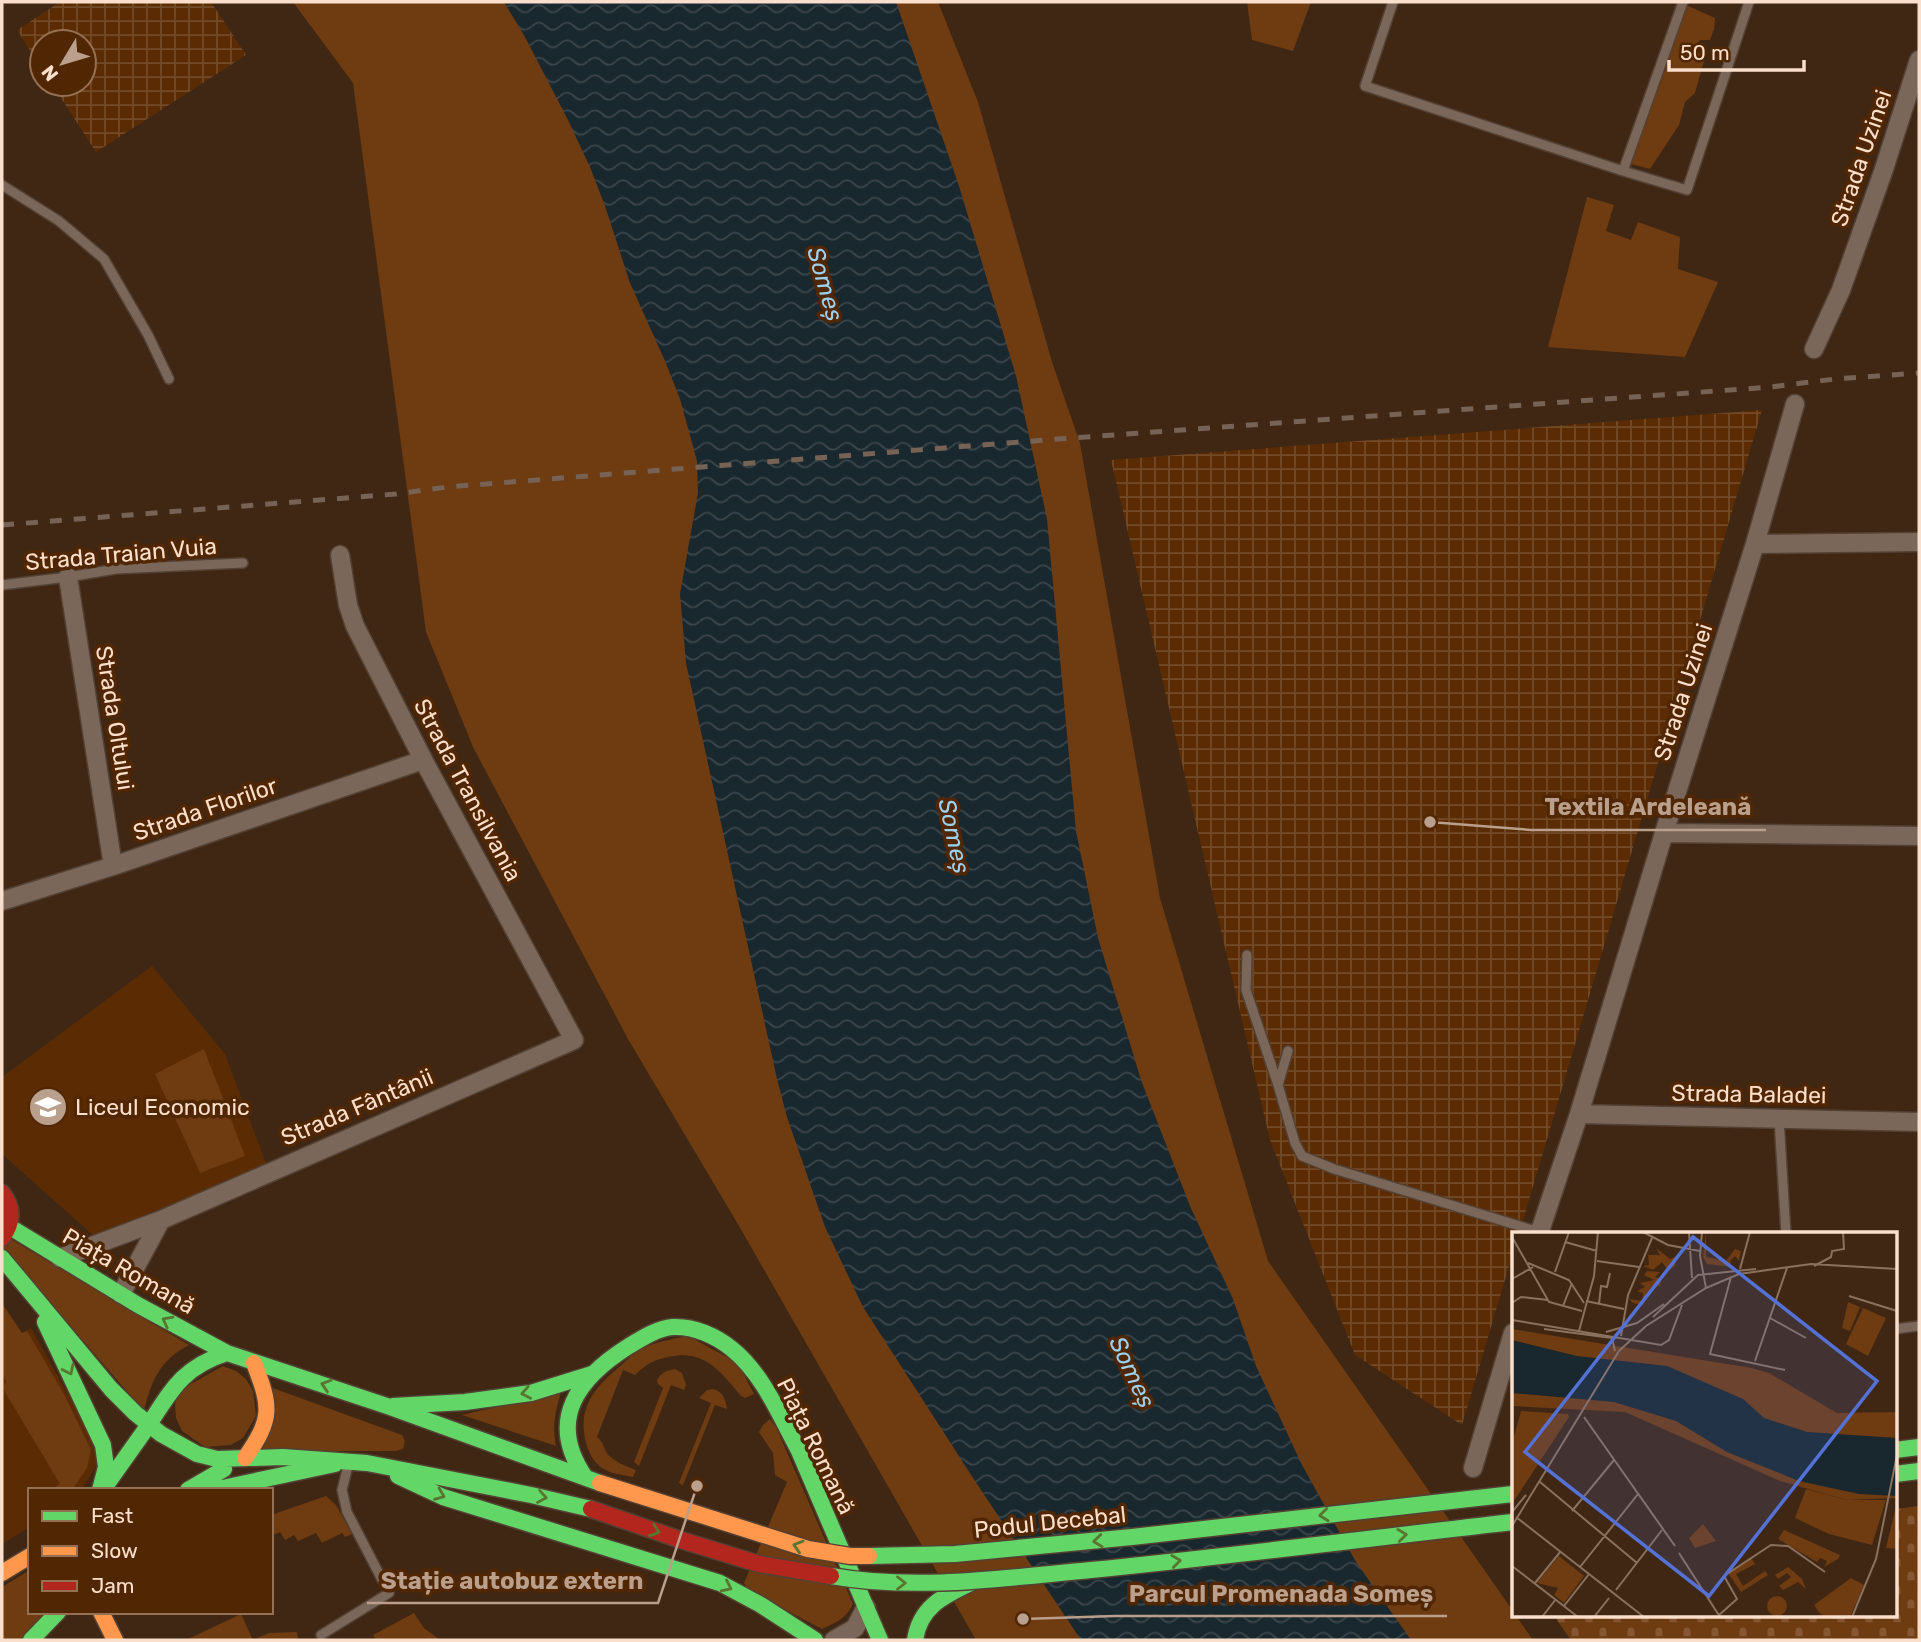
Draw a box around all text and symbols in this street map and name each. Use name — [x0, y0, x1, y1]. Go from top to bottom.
north arrow — [28, 28, 98, 98]
scale bar — [1669, 28, 1804, 72]
text: 50 m — [1680, 40, 1730, 65]
text: N — [37, 61, 63, 86]
street label: Strada Uzinei — [1825, 86, 1897, 230]
water label: Someș — [801, 244, 849, 324]
street label: Strada Traian Vuia — [24, 532, 218, 576]
street label: Strada Uzinei — [1648, 620, 1718, 764]
street label: Strada Oltului — [90, 644, 140, 792]
street label: Strada Transilvania — [408, 694, 528, 886]
street label: Strada Florilor — [129, 771, 281, 847]
callout: Textila Ardeleană — [1531, 785, 1766, 830]
text: Textila Ardeleană — [1545, 793, 1751, 821]
water label: Someș — [932, 796, 976, 876]
street label: Strada Fântânii — [277, 1062, 437, 1152]
street label: Strada Baladei — [1671, 1079, 1827, 1109]
school or university icon: Liceul Economic — [27, 1086, 69, 1128]
place label: Liceul Economic — [75, 1093, 250, 1121]
street label: Piața Romană — [58, 1222, 200, 1320]
inset map — [1512, 1232, 1896, 1618]
one-way arrow — [162, 1315, 174, 1329]
water label: Someș — [1103, 1332, 1161, 1412]
one-way arrow — [60, 1363, 74, 1375]
street label: Piața Romană — [771, 1373, 861, 1519]
one-way arrow — [320, 1379, 332, 1394]
one-way arrow — [520, 1385, 532, 1400]
one-way arrow — [433, 1487, 446, 1501]
legend — [28, 1488, 273, 1614]
one-way arrow — [536, 1488, 548, 1503]
street label: Podul Decebal — [973, 1500, 1127, 1544]
text: Fast — [91, 1503, 133, 1528]
one-way arrow — [1318, 1508, 1330, 1523]
one-way arrow — [649, 1523, 661, 1537]
one-way arrow — [1397, 1527, 1408, 1542]
one-way arrow — [1092, 1533, 1103, 1548]
text: Slow — [91, 1538, 138, 1563]
one-way arrow — [793, 1540, 805, 1555]
one-way arrow — [1171, 1554, 1182, 1569]
callout: Stație autobuz extern — [367, 1558, 658, 1603]
text: Stație autobuz extern — [381, 1567, 643, 1595]
callout: Parcul Promenada Someș — [1115, 1571, 1447, 1616]
text: Jam — [91, 1573, 135, 1598]
one-way arrow — [896, 1575, 907, 1591]
one-way arrow — [720, 1579, 732, 1593]
text: Parcul Promenada Someș — [1129, 1580, 1433, 1608]

